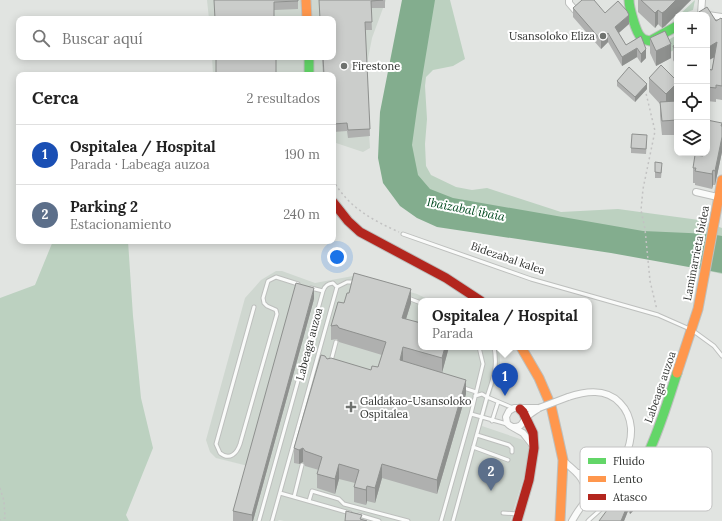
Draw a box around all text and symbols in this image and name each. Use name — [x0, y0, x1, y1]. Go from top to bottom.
map controls — [674, 12, 710, 156]
button: + — [674, 12, 710, 48]
search box — [16, 16, 336, 60]
icon: search — [30, 27, 52, 49]
text: Buscar aquí — [62, 29, 143, 48]
place label: Usansoloko Eliza — [509, 29, 595, 43]
marker: Usansoloko Eliza — [598, 31, 608, 41]
button: − — [674, 48, 710, 84]
place label: Firestone — [352, 59, 400, 73]
marker: Firestone — [339, 61, 349, 71]
button: locate — [674, 84, 710, 120]
text: Cerca — [32, 87, 79, 109]
text: 2 resultados — [247, 90, 320, 107]
button: layers — [674, 120, 710, 156]
text: Ospitalea / Hospital — [70, 137, 216, 156]
text: 1 — [42, 146, 48, 163]
text: 190 m — [285, 146, 320, 163]
text: Parada · Labeaga auzoa — [70, 156, 210, 173]
water label: Ibaizabal ibaia — [426, 194, 507, 224]
text: Parking 2 — [70, 197, 138, 216]
street label: Laminarrieta bidea — [680, 204, 712, 302]
text: 2 — [42, 206, 48, 223]
text: 240 m — [283, 206, 320, 223]
text: Estacionamiento — [70, 216, 171, 233]
street label: Bidezabal kalea — [469, 239, 547, 277]
your location — [327, 247, 347, 267]
popup — [418, 298, 592, 350]
street label: Labeaga auzoa — [293, 306, 326, 382]
text: Ospitalea / Hospital — [432, 306, 578, 325]
text: Parada — [432, 325, 473, 342]
street label: Labeaga auzoa — [641, 349, 679, 425]
pin: 1 — [492, 363, 518, 396]
place label: Galdakao-Usansoloko Ospitalea — [360, 394, 471, 421]
marker: Galdakao-Usansoloko Ospitalea — [345, 401, 357, 413]
legend — [580, 447, 712, 511]
text: Fluido — [613, 454, 645, 468]
pin: 2 — [478, 458, 504, 491]
text: Lento — [613, 472, 643, 486]
text: Atasco — [612, 490, 647, 504]

